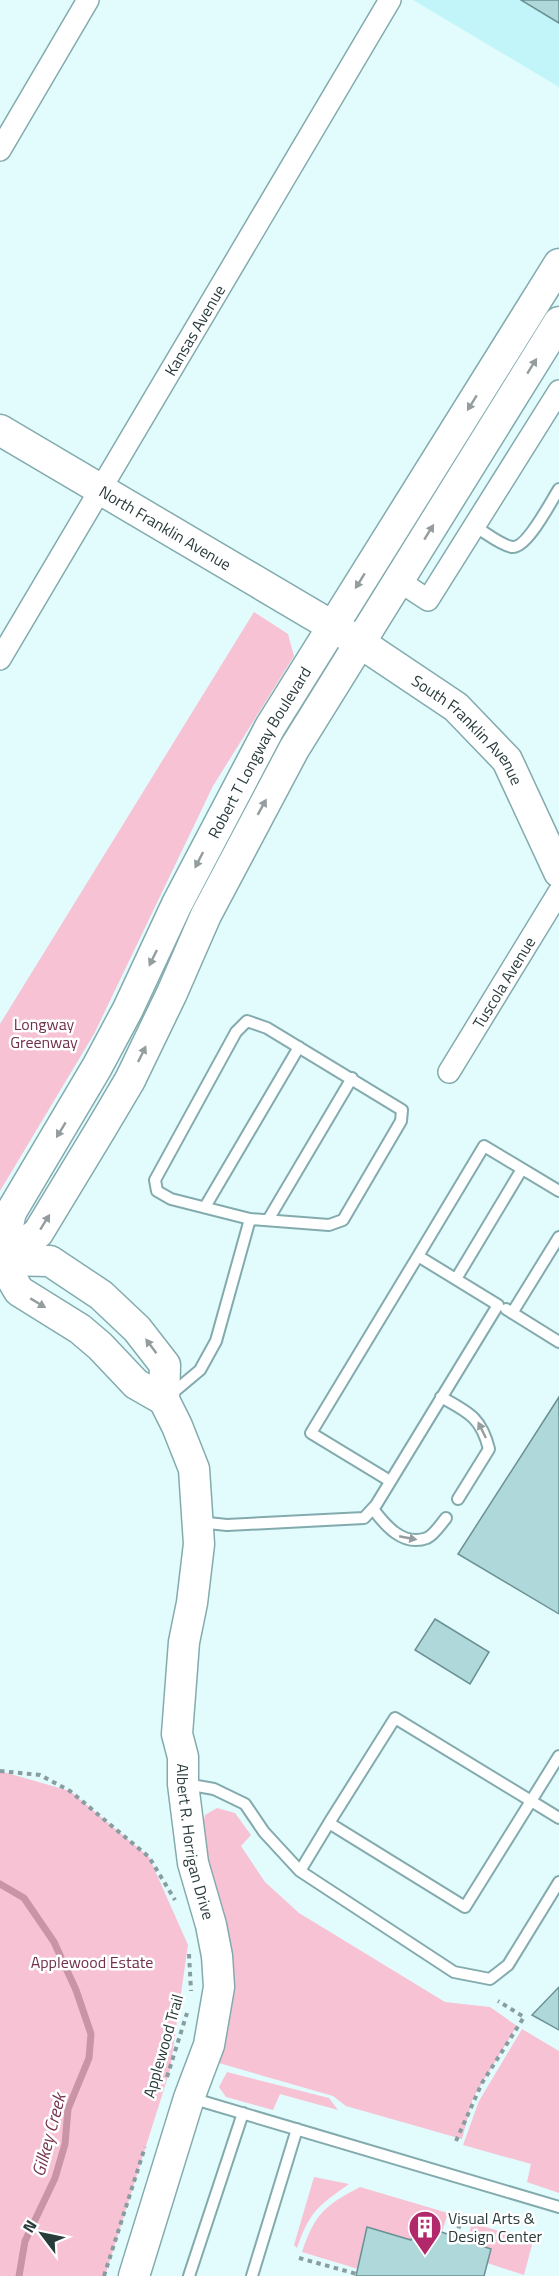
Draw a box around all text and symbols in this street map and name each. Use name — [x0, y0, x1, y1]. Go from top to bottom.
street label: Kansas Avenue — [158, 280, 231, 380]
one-way arrow — [527, 358, 538, 374]
one-way arrow — [467, 395, 478, 411]
street label: North Franklin Avenue — [95, 479, 236, 576]
one-way arrow — [424, 523, 435, 540]
one-way arrow — [354, 573, 365, 589]
street label: Robert T Longway Boulevard — [202, 662, 317, 842]
street label: South Franklin Avenue — [407, 669, 529, 789]
one-way arrow — [257, 799, 267, 816]
one-way arrow — [194, 852, 204, 869]
street label: Tuscola Avenue — [466, 932, 541, 1033]
one-way arrow — [148, 949, 157, 966]
park label: Longway Greenway — [10, 1012, 78, 1054]
one-way arrow — [138, 1045, 147, 1062]
one-way arrow — [56, 1122, 67, 1138]
one-way arrow — [39, 1214, 50, 1231]
one-way arrow — [30, 1297, 46, 1308]
one-way arrow — [144, 1338, 157, 1354]
one-way arrow — [477, 1421, 486, 1438]
one-way arrow — [399, 1534, 418, 1543]
street label: Albert R. Horrigan Drive — [171, 1764, 221, 1922]
park label: Applewood Estate — [31, 1950, 153, 1974]
street label: Applewood Trail — [137, 1991, 189, 2101]
water label: Gilkey Creek — [24, 2088, 73, 2179]
north arrow — [12, 2204, 72, 2264]
place label: Visual Arts & Design Center — [448, 2206, 543, 2248]
building icon: Visual Arts & Design Center — [407, 2209, 443, 2256]
text: N — [16, 2215, 42, 2237]

